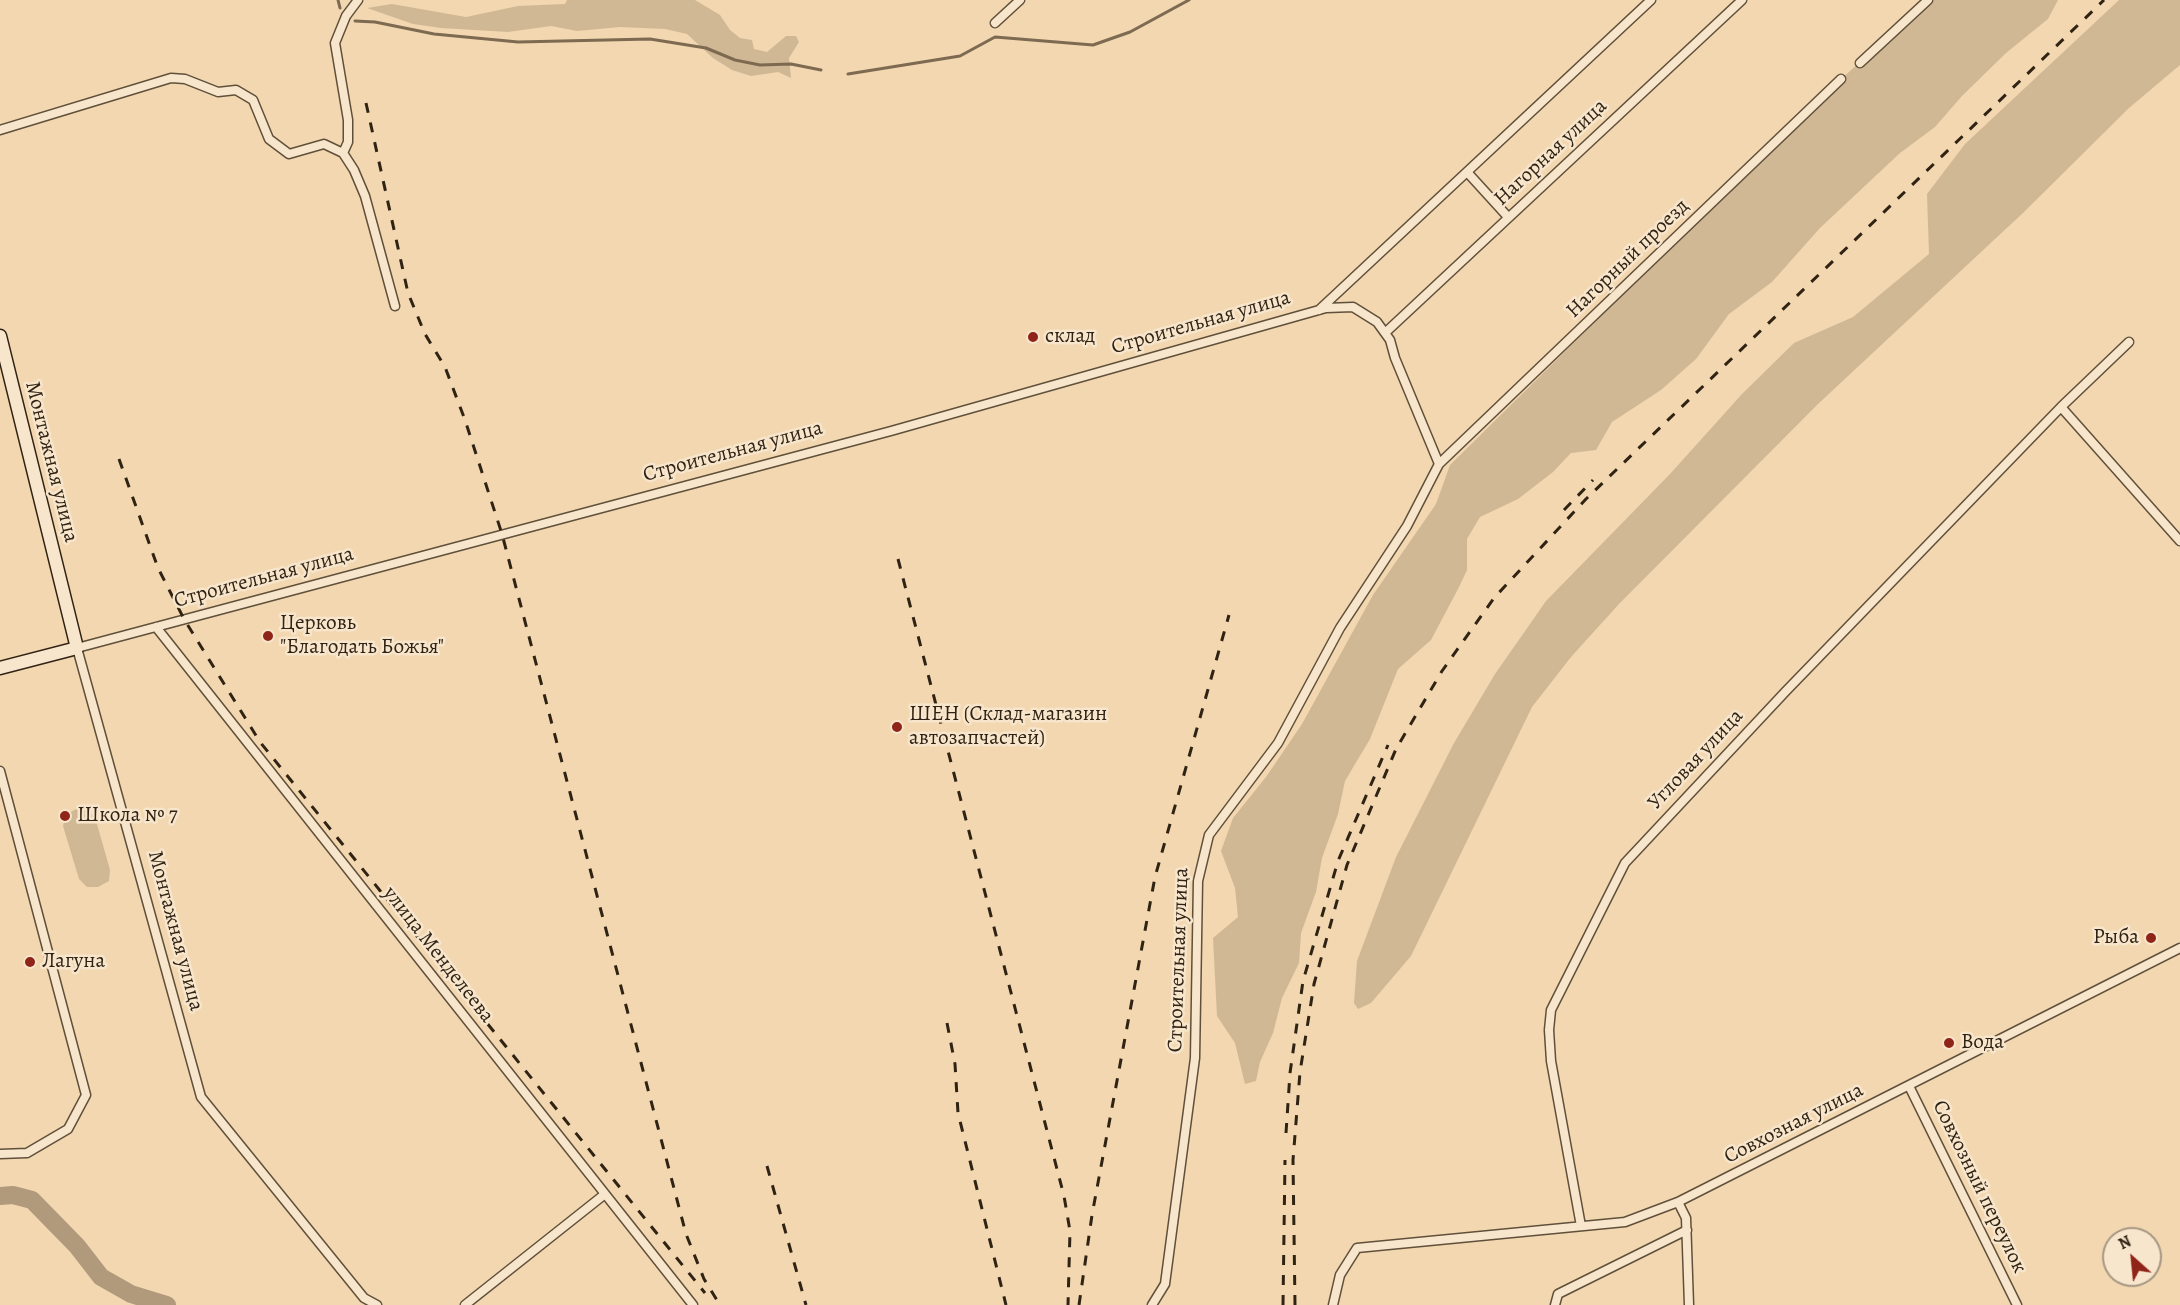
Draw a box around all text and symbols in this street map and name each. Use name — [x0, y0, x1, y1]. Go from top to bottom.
street label: Нагорная улица — [1489, 94, 1613, 212]
street label: Нагорный проезд — [1561, 194, 1695, 324]
street label: Строительная улица — [1109, 285, 1293, 361]
place label: склад — [1045, 324, 1095, 350]
marker: склад — [1026, 330, 1040, 344]
street label: Монтажная улица — [19, 379, 83, 545]
street label: Строительная улица — [640, 416, 826, 488]
street label: Строительная улица — [171, 542, 357, 614]
place label: Церковь "Благодать Божья" — [280, 611, 444, 661]
marker: Церковь "Благодать Божья" — [261, 629, 275, 643]
place label: ШЕН (Склад-магазин автозапчастей) — [909, 702, 1107, 752]
street label: Угловая улица — [1643, 704, 1749, 816]
marker: ШЕН (Склад-магазин автозапчастей) — [890, 720, 904, 734]
place label: Школа № 7 — [77, 803, 178, 829]
marker: Школа № 7 — [58, 809, 72, 823]
street label: Монтажная улица — [141, 848, 209, 1014]
street label: Строительная улица — [1163, 867, 1195, 1053]
street label: улица Менделеева — [377, 882, 499, 1028]
place label: Рыба — [2093, 925, 2139, 951]
marker: Рыба — [2144, 931, 2158, 945]
place label: Лагуна — [42, 949, 105, 975]
marker: Лагуна — [23, 955, 37, 969]
place label: Вода — [1961, 1030, 2004, 1056]
marker: Вода — [1942, 1036, 1956, 1050]
street label: Совхозная улица — [1720, 1078, 1868, 1170]
street label: Совхозный переулок — [1926, 1096, 2032, 1278]
north arrow — [2102, 1227, 2162, 1287]
text: N — [2115, 1230, 2135, 1255]

